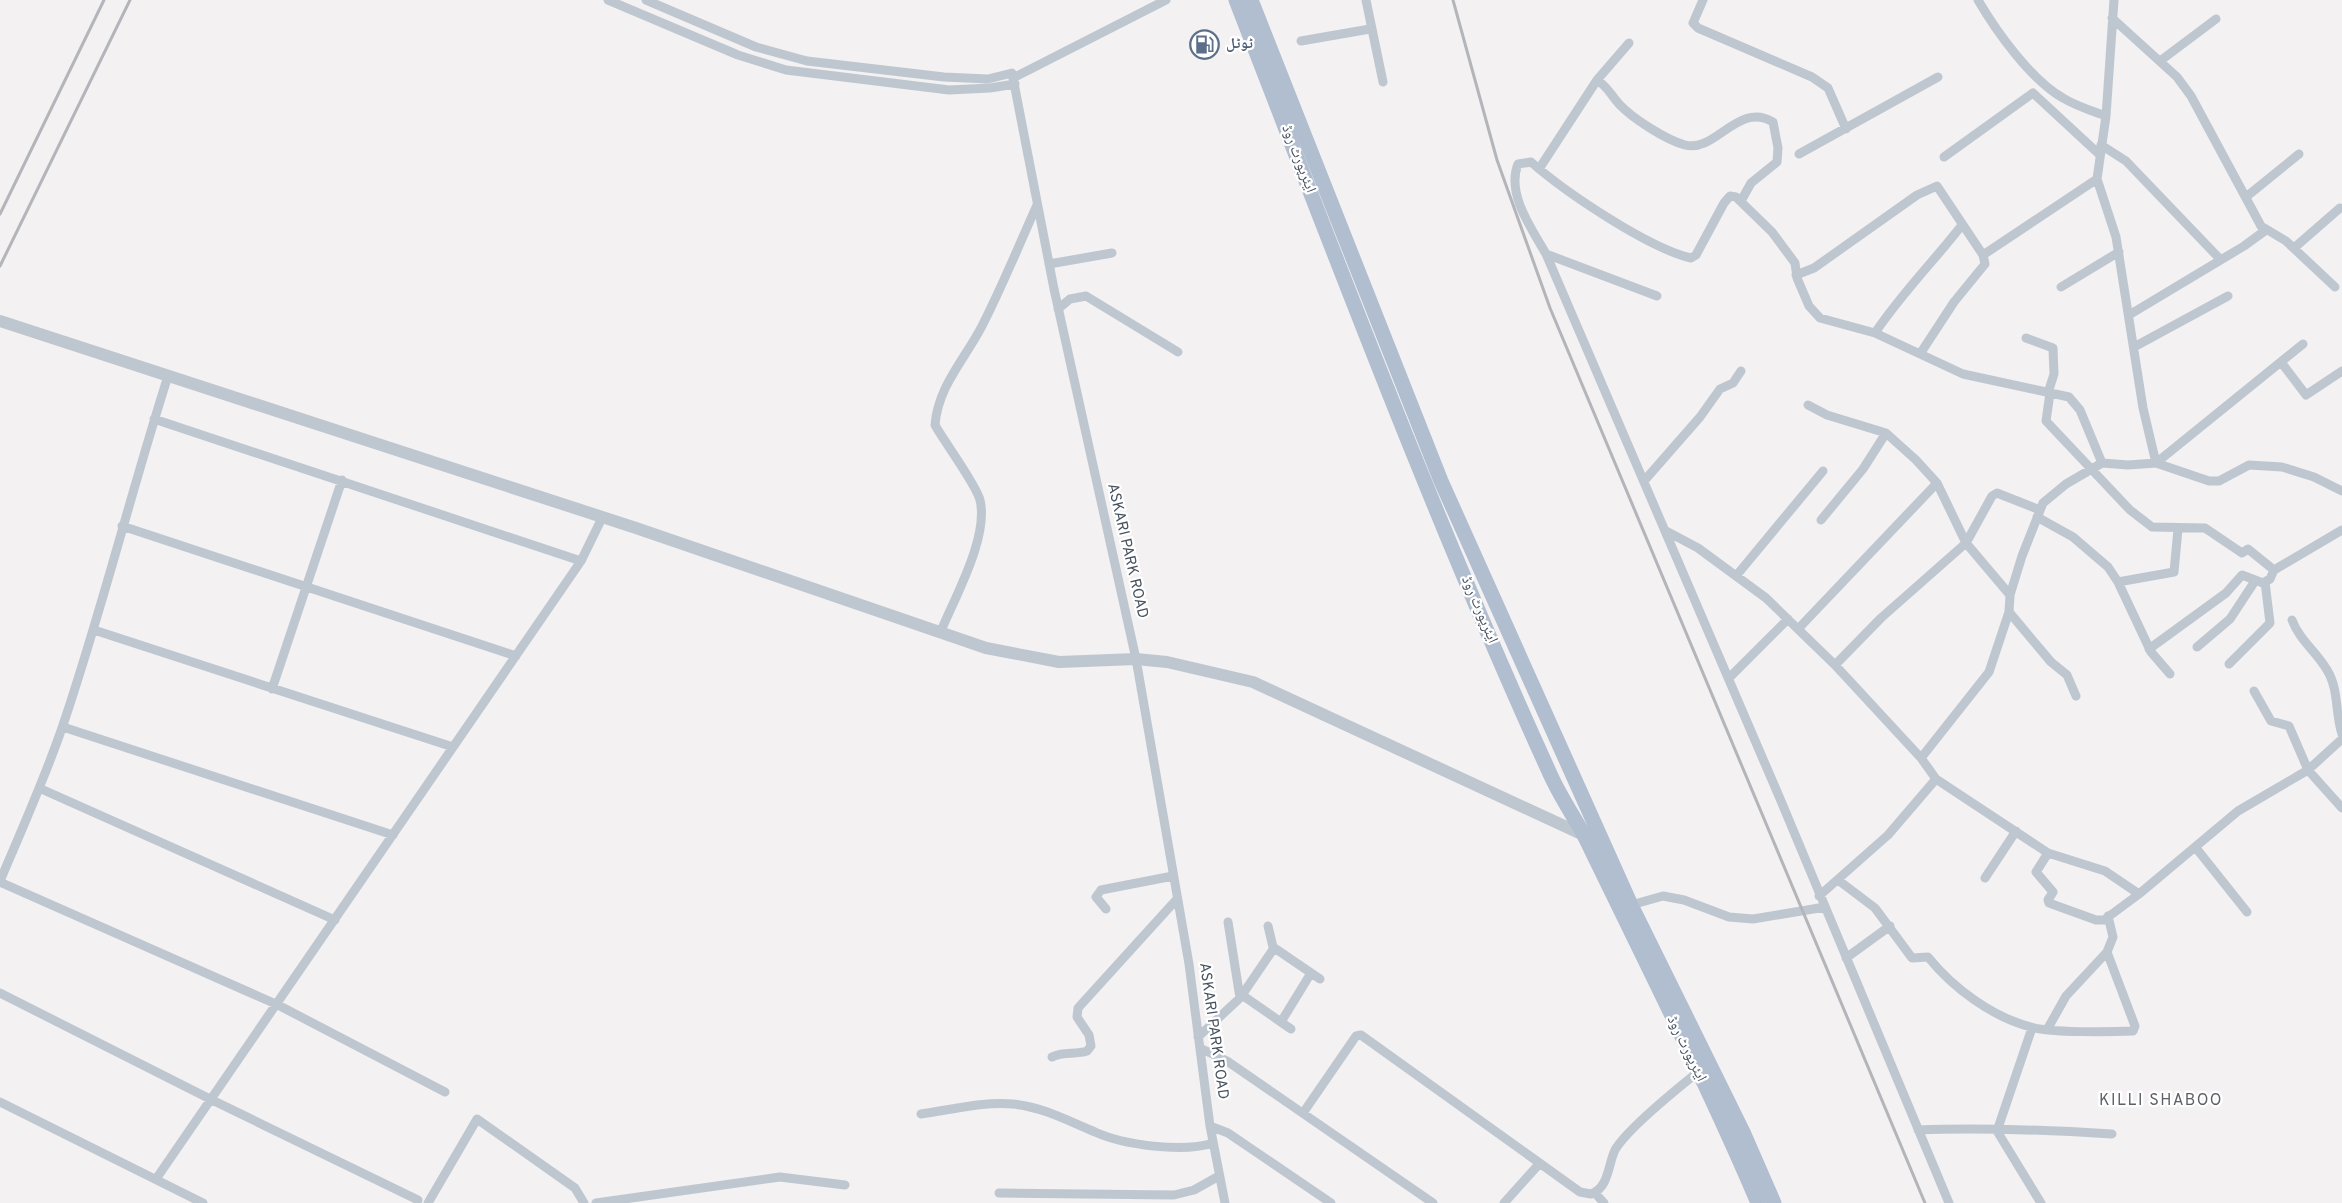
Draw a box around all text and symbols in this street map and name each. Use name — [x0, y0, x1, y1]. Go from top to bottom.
fuel station icon: ٹوٹل — [1189, 28, 1221, 60]
place label: ٹوٹل — [1226, 35, 1253, 54]
street label: ایئرپورٹ روڈ — [1276, 122, 1320, 196]
street label: ASKARI PARK ROAD — [1102, 482, 1152, 620]
street label: ایئرپورٹ روڈ — [1456, 573, 1502, 647]
street label: ASKARI PARK ROAD — [1194, 961, 1232, 1101]
street label: ایئرپورٹ روڈ — [1662, 1013, 1710, 1085]
district label: KILLI SHABOO — [2099, 1091, 2223, 1111]

